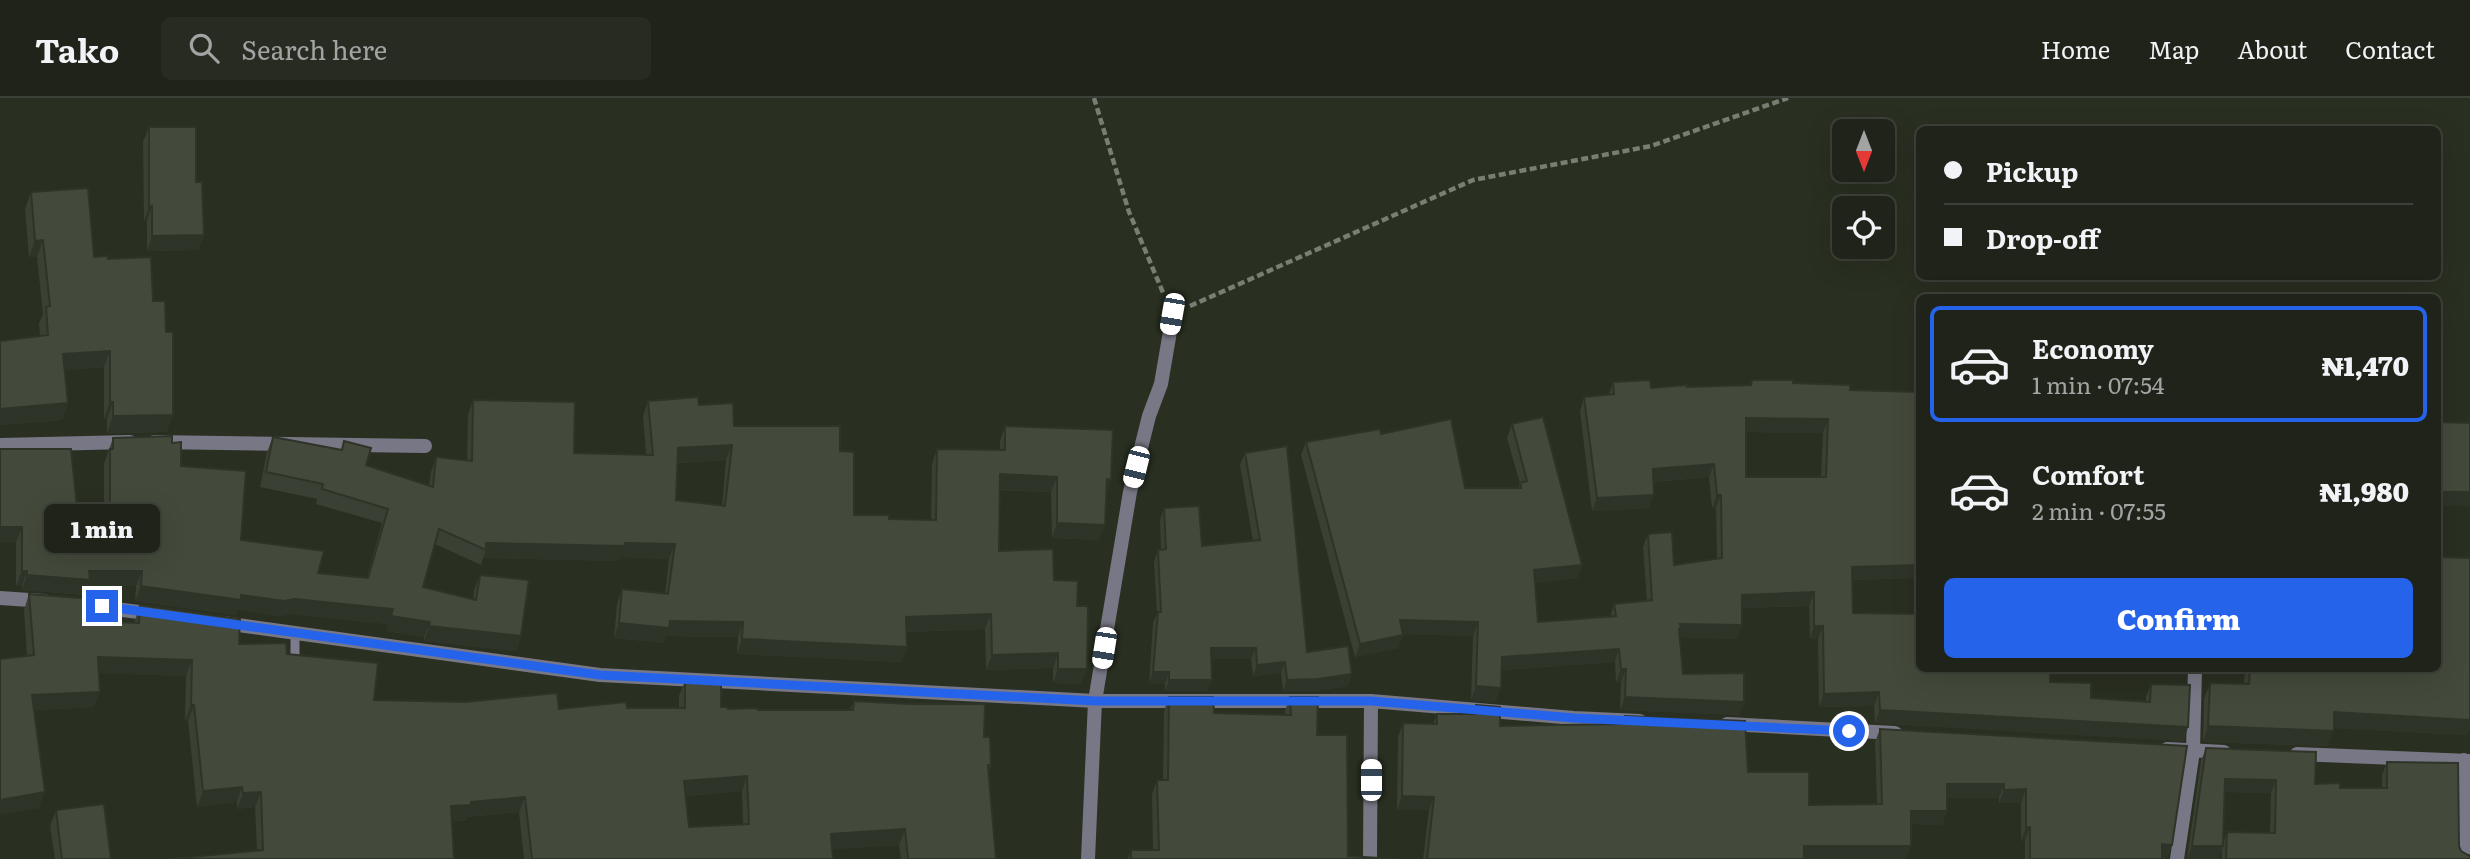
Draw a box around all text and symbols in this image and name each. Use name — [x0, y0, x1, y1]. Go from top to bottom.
search box — [161, 17, 651, 80]
text: Tako — [35, 24, 119, 73]
icon: search — [185, 29, 223, 67]
text: Search here — [241, 29, 387, 68]
text: Home — [2041, 31, 2110, 66]
text: Map — [2148, 31, 2199, 66]
text: About — [2237, 31, 2307, 66]
text: Contact — [2345, 31, 2435, 66]
north arrow — [1832, 119, 1895, 182]
map controls — [1832, 119, 1895, 259]
text: Pickup — [1986, 151, 2078, 190]
button: locate — [1832, 196, 1895, 259]
text: Drop-off — [1986, 218, 2099, 257]
car — [1159, 291, 1186, 337]
text: Economy — [2032, 328, 2154, 367]
icon: car — [1948, 333, 2011, 396]
text: ₦1,470 — [2322, 345, 2409, 384]
text: 1 min · 07:54 — [2032, 367, 2165, 401]
car — [1121, 444, 1152, 490]
text: Comfort — [2032, 454, 2144, 493]
icon: car — [1948, 459, 2011, 522]
text: ₦1,980 — [2320, 471, 2409, 510]
text: 2 min · 07:55 — [2032, 493, 2166, 527]
callout: 1 min — [44, 504, 160, 554]
text: 1 min — [71, 511, 133, 545]
button: Confirm — [1944, 578, 2413, 658]
route end — [86, 590, 118, 622]
car — [1091, 626, 1118, 670]
route start — [1833, 715, 1865, 747]
car — [1361, 759, 1382, 801]

